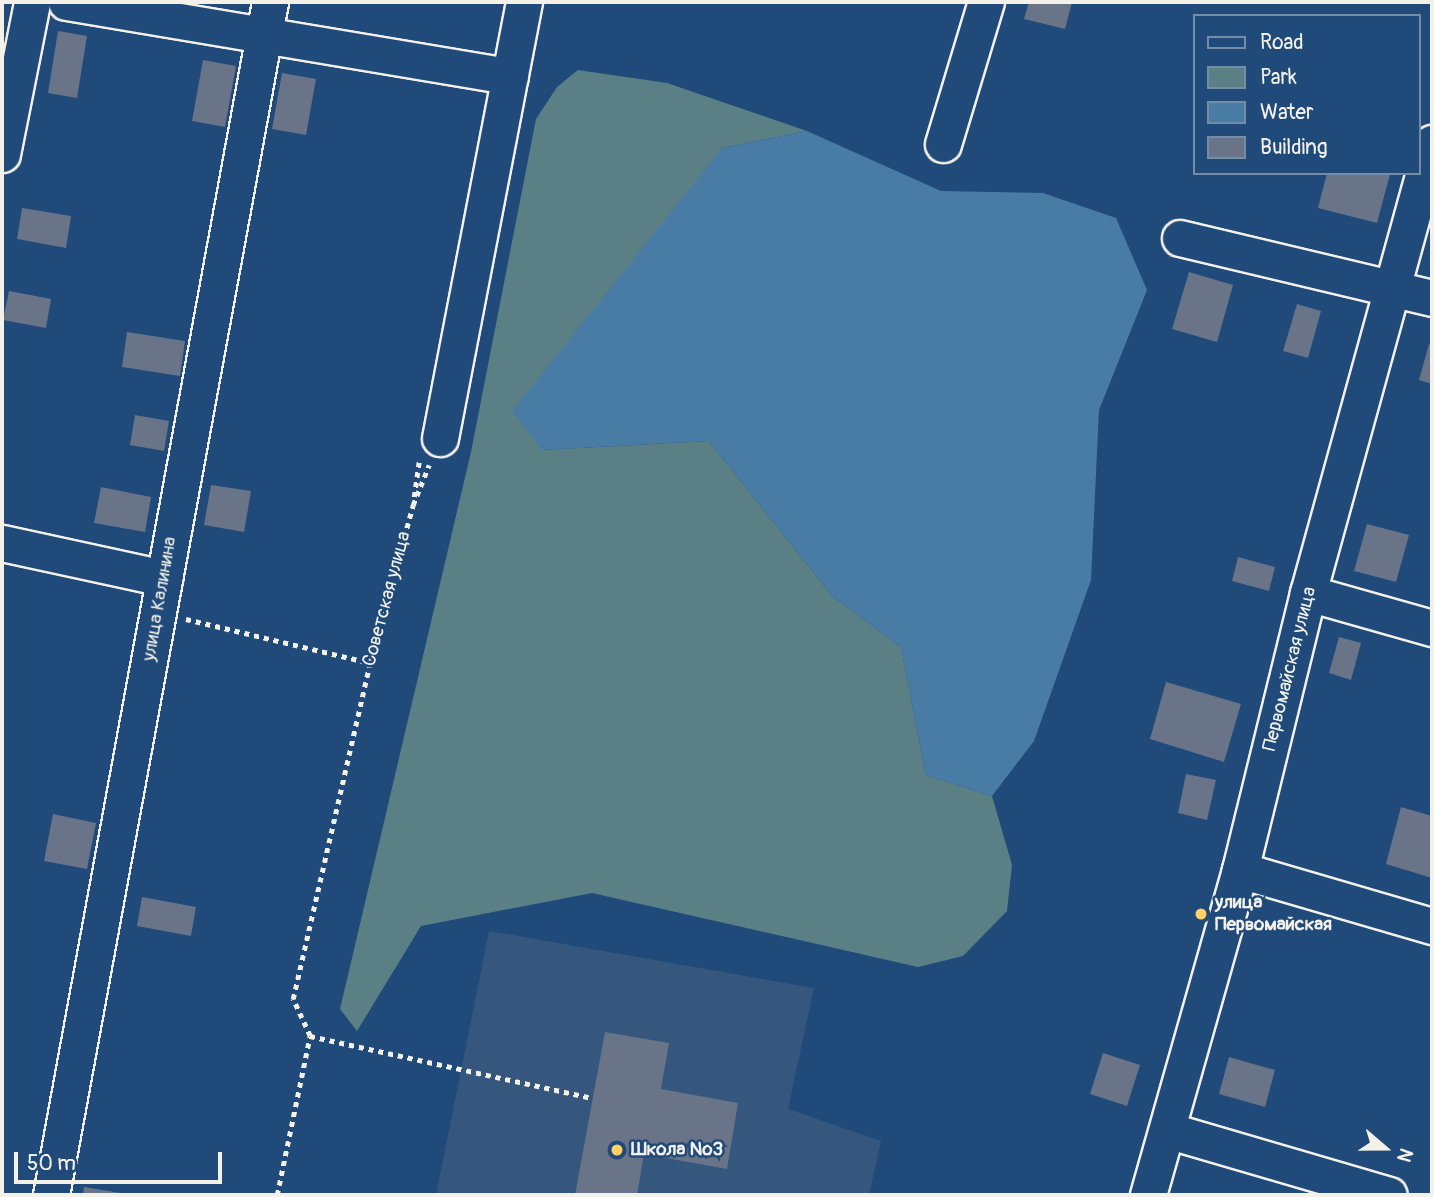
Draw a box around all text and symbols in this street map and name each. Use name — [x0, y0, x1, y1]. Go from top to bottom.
legend — [1192, 14, 1420, 175]
text: Road — [1260, 29, 1304, 56]
text: Park — [1260, 64, 1297, 91]
text: Water — [1260, 99, 1313, 126]
text: Building — [1260, 134, 1327, 161]
street label: Советская улица — [358, 529, 416, 669]
street label: улица Калинина — [138, 535, 182, 663]
street label: Первомайская улица — [1259, 585, 1321, 753]
place label: улица Первомайская — [1215, 892, 1332, 936]
marker: улица Первомайская — [1193, 906, 1209, 922]
north arrow — [1350, 1113, 1420, 1183]
scale bar — [18, 1138, 226, 1182]
place label: Школа №3 — [631, 1139, 723, 1161]
marker: Школа №3 — [609, 1142, 625, 1158]
text: N — [1391, 1145, 1418, 1165]
text: 50 m — [27, 1150, 76, 1177]

